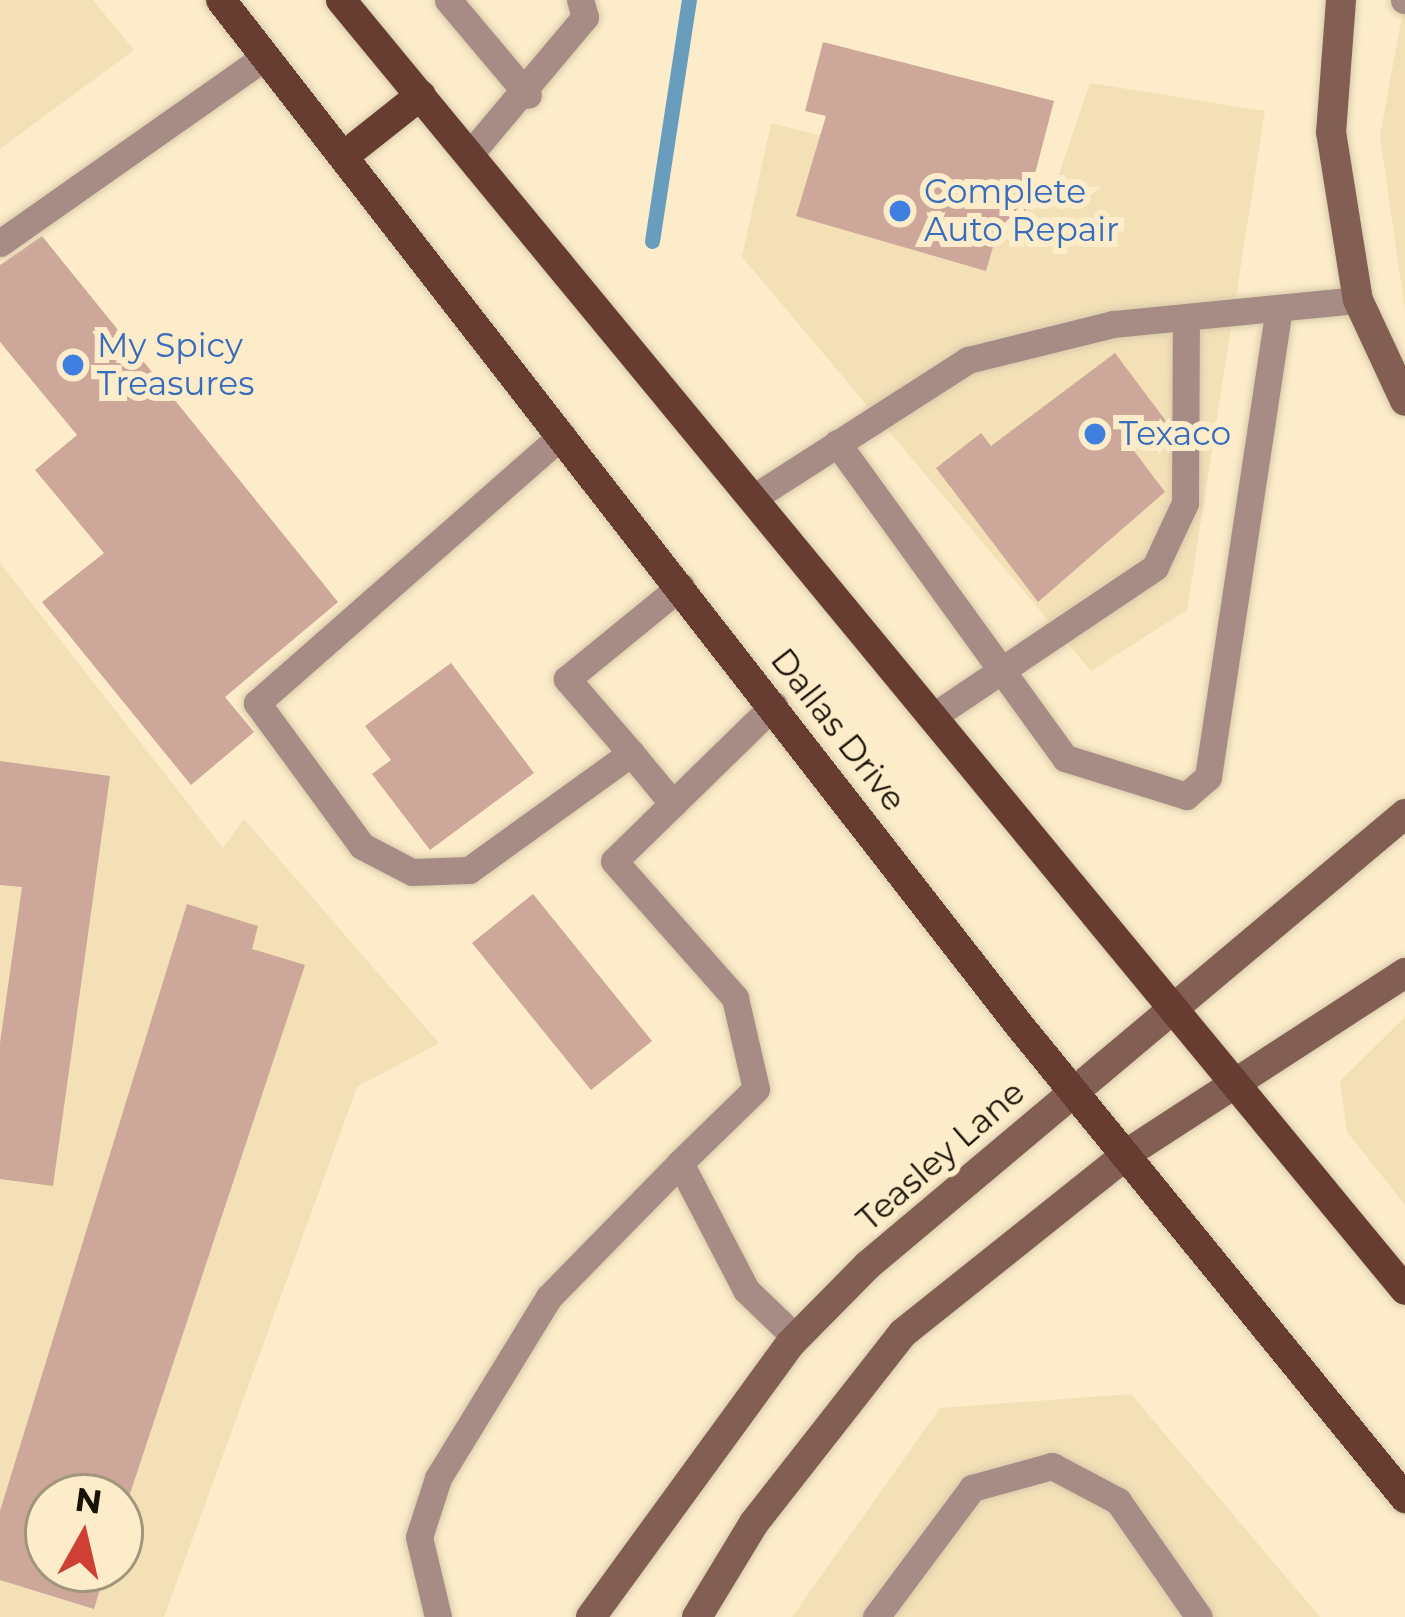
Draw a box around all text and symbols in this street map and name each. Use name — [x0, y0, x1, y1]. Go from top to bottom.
place label: Complete Auto Repair — [924, 172, 1119, 250]
marker: Complete Auto Repair — [887, 198, 913, 224]
place label: My Spicy Treasures — [97, 326, 254, 404]
marker: My Spicy Treasures — [60, 352, 86, 378]
place label: Texaco — [1119, 414, 1231, 454]
marker: Texaco — [1082, 421, 1108, 447]
street label: Dallas Drive — [762, 641, 914, 819]
street label: Teasley Lane — [849, 1073, 1033, 1239]
north arrow — [24, 1473, 144, 1593]
text: N — [73, 1479, 105, 1522]

